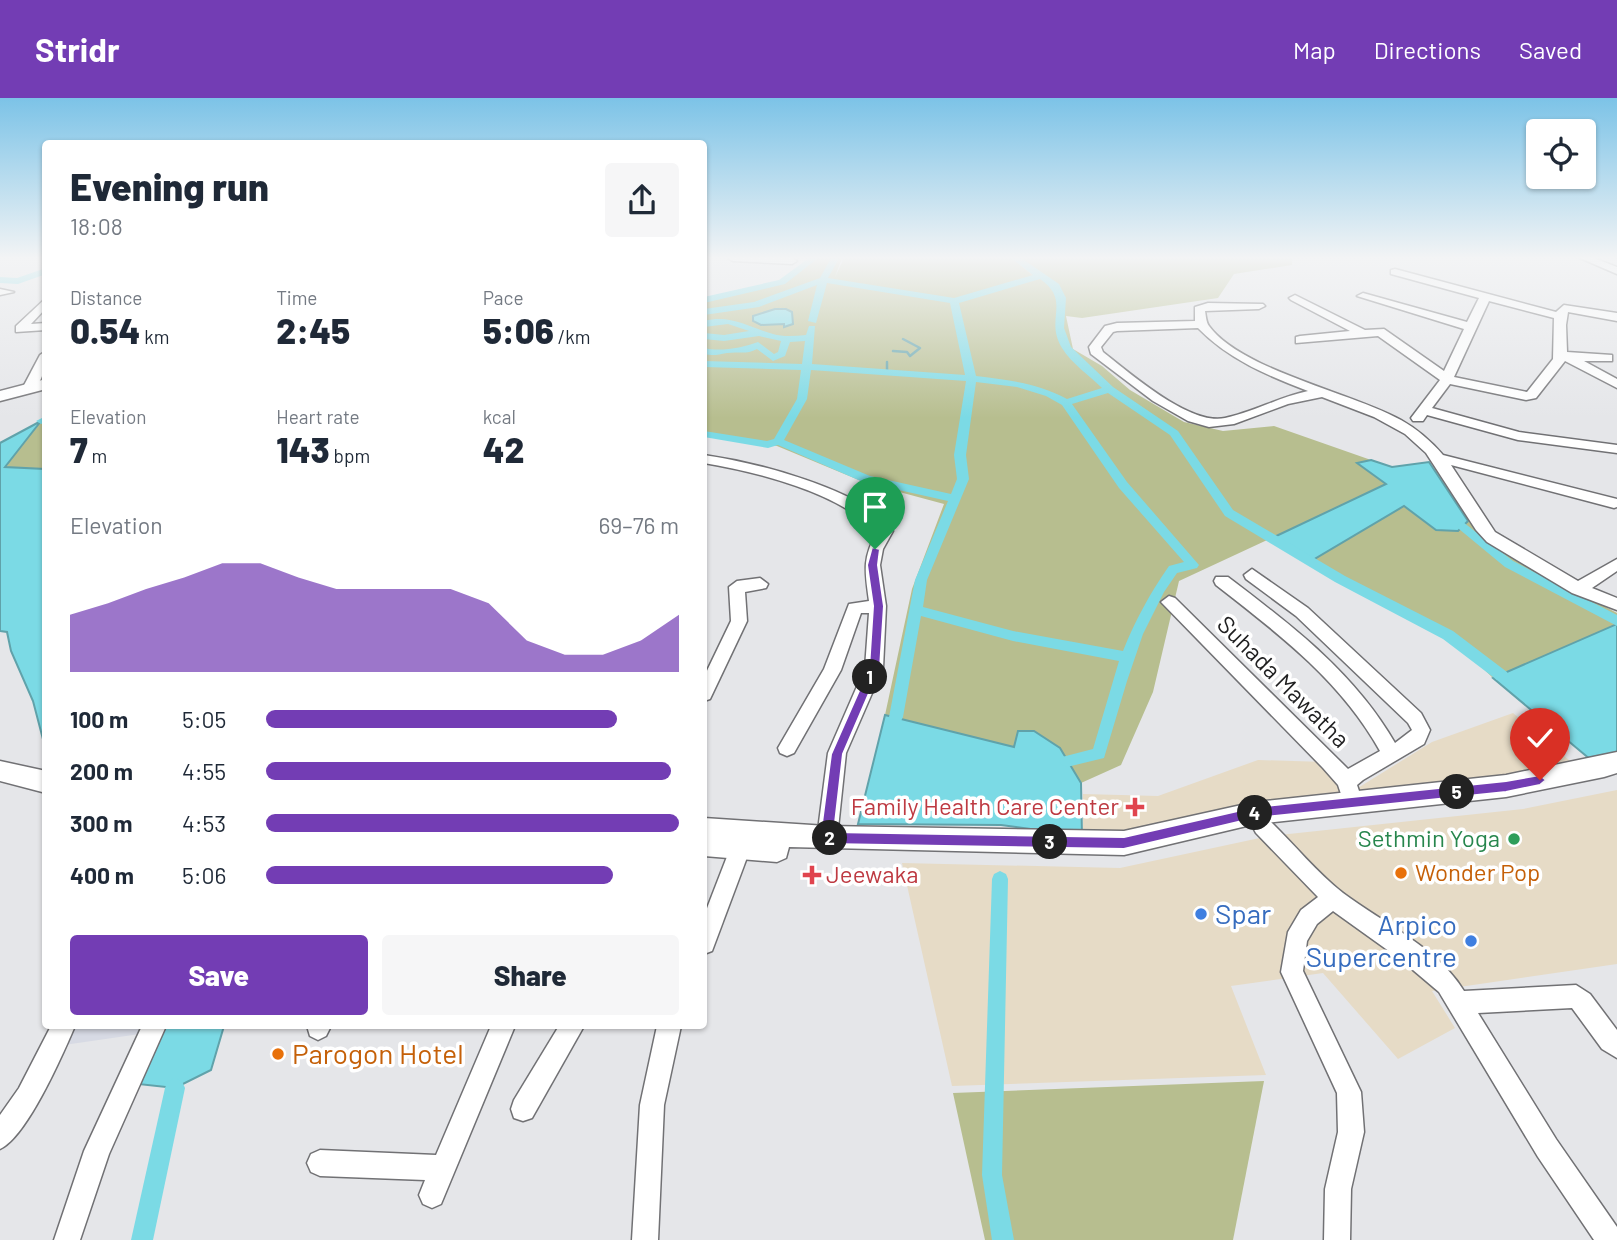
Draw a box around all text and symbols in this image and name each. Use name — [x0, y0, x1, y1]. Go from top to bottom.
text: Stridr — [35, 29, 120, 69]
text: Map — [1293, 35, 1336, 64]
text: Directions — [1374, 35, 1481, 64]
text: Saved — [1519, 35, 1582, 64]
map controls — [1526, 119, 1596, 189]
button: locate — [1526, 119, 1596, 189]
text: Evening run — [70, 163, 269, 209]
button: share — [605, 163, 679, 237]
text: 18:08 — [70, 212, 123, 240]
text: Distance — [70, 286, 142, 309]
text: Time — [276, 286, 317, 309]
text: Pace — [483, 286, 524, 309]
text: 0.54 — [70, 309, 140, 351]
text: 2:45 — [276, 309, 350, 351]
text: 5:06 — [483, 309, 554, 351]
text: km — [140, 325, 169, 348]
text: /km — [554, 325, 591, 348]
text: Elevation — [70, 405, 147, 428]
text: Heart rate — [276, 405, 360, 428]
text: kcal — [483, 405, 516, 428]
text: 7 — [70, 428, 88, 470]
text: 143 — [276, 428, 330, 470]
text: 42 — [483, 428, 524, 470]
text: m — [88, 444, 107, 467]
text: bpm — [330, 444, 370, 467]
pin — [845, 477, 905, 549]
icon: arrive — [856, 488, 894, 526]
text: Elevation — [70, 511, 163, 539]
text: 69–76 m — [598, 511, 679, 539]
street label: Suhada Mawatha — [1212, 609, 1356, 753]
pin: 1 — [852, 660, 888, 694]
text: 1 — [866, 665, 873, 688]
text: 100 m — [70, 705, 128, 733]
text: 5:05 — [182, 705, 226, 733]
pin — [1510, 708, 1570, 780]
icon: check — [1521, 719, 1559, 757]
text: 200 m — [70, 757, 133, 785]
text: 4:55 — [182, 757, 226, 785]
pin: 5 — [1440, 774, 1474, 810]
text: 5 — [1451, 780, 1462, 803]
place label: Family Health Care Center — [851, 791, 1119, 820]
pin: 4 — [1238, 796, 1272, 830]
marker: Family Health Care Center — [1125, 797, 1145, 817]
text: 4 — [1249, 801, 1260, 824]
text: 300 m — [70, 809, 132, 837]
text: 4:53 — [182, 809, 226, 837]
pin: 2 — [812, 820, 848, 856]
place label: Sethmin Yoga — [1358, 823, 1500, 852]
pin: 3 — [1032, 824, 1068, 860]
text: 2 — [824, 826, 835, 849]
text: 3 — [1044, 830, 1055, 853]
marker: Sethmin Yoga — [1506, 831, 1522, 847]
place label: Wonder Pop — [1415, 857, 1540, 886]
place label: Jeewaka — [826, 859, 919, 888]
text: 400 m — [70, 861, 134, 889]
text: 5:06 — [182, 861, 226, 889]
marker: Wonder Pop — [1393, 865, 1409, 881]
marker: Jeewaka — [804, 867, 820, 883]
place label: Spar — [1215, 896, 1271, 930]
marker: Spar — [1193, 906, 1209, 922]
place label: Arpico Supercentre — [1306, 907, 1457, 973]
marker: Arpico Supercentre — [1463, 933, 1479, 949]
button: Save — [70, 935, 368, 1015]
button: Share — [382, 935, 679, 1015]
place label: Parogon Hotel — [292, 1036, 464, 1070]
marker: Parogon Hotel — [270, 1046, 286, 1062]

